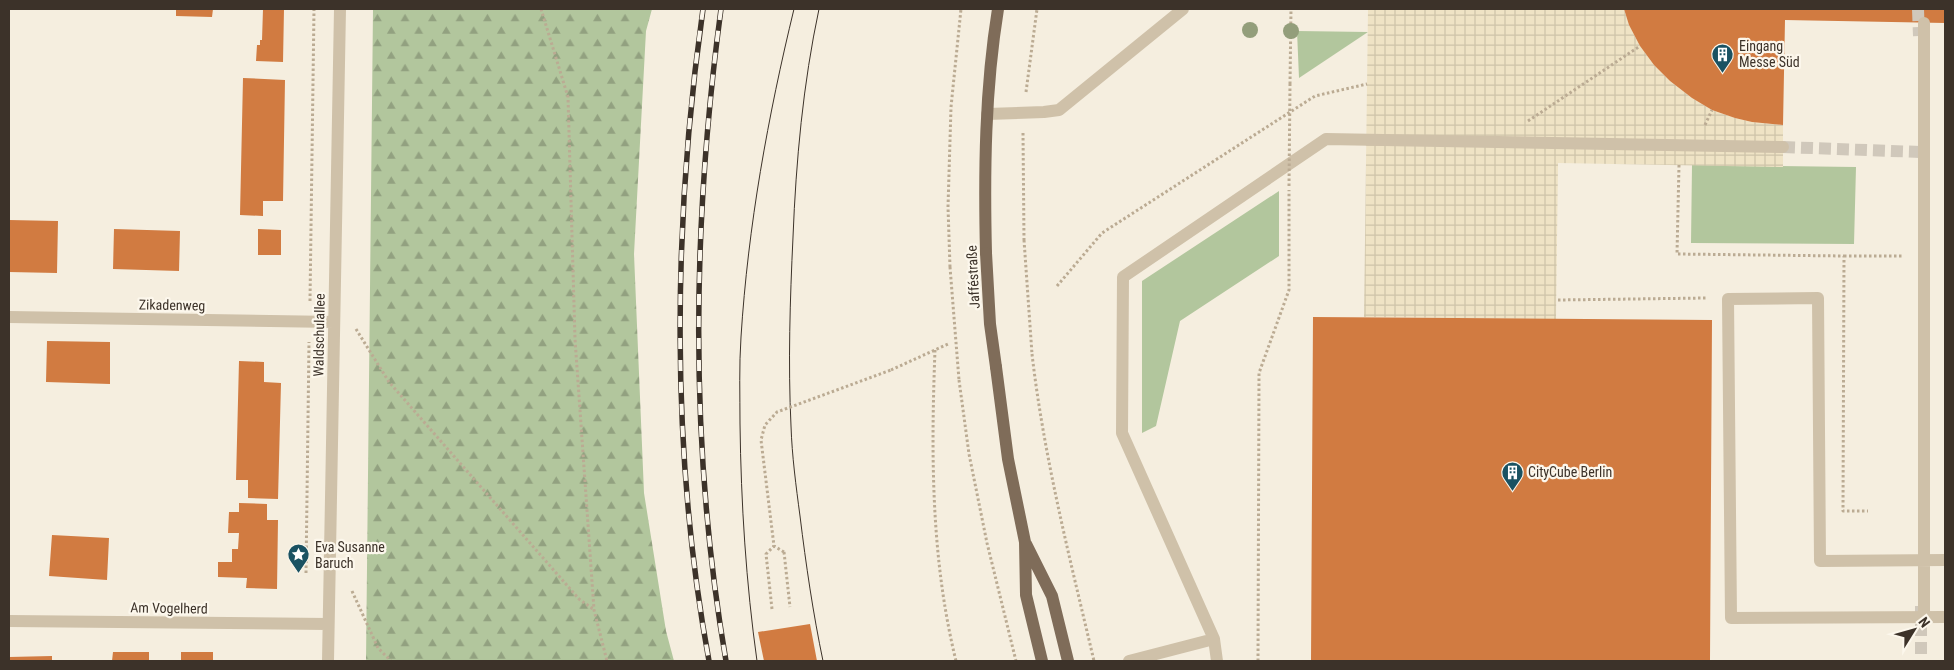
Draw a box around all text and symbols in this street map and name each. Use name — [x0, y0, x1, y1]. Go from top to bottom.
place label: Eingang Messe Süd — [1739, 38, 1800, 70]
building icon: Eingang Messe Süd — [1711, 42, 1735, 73]
street label: Jafféstraße — [963, 244, 983, 309]
street label: Waldschulallee — [310, 293, 328, 377]
street label: Zikadenweg — [139, 296, 205, 314]
building icon: CityCube Berlin — [1500, 460, 1524, 491]
place label: CityCube Berlin — [1528, 464, 1612, 480]
place label: Eva Susanne Baruch — [315, 539, 385, 571]
place icon: Eva Susanne Baruch — [287, 543, 311, 574]
street label: Am Vogelherd — [130, 599, 208, 617]
north arrow — [1889, 605, 1939, 655]
text: N — [1915, 614, 1933, 630]

